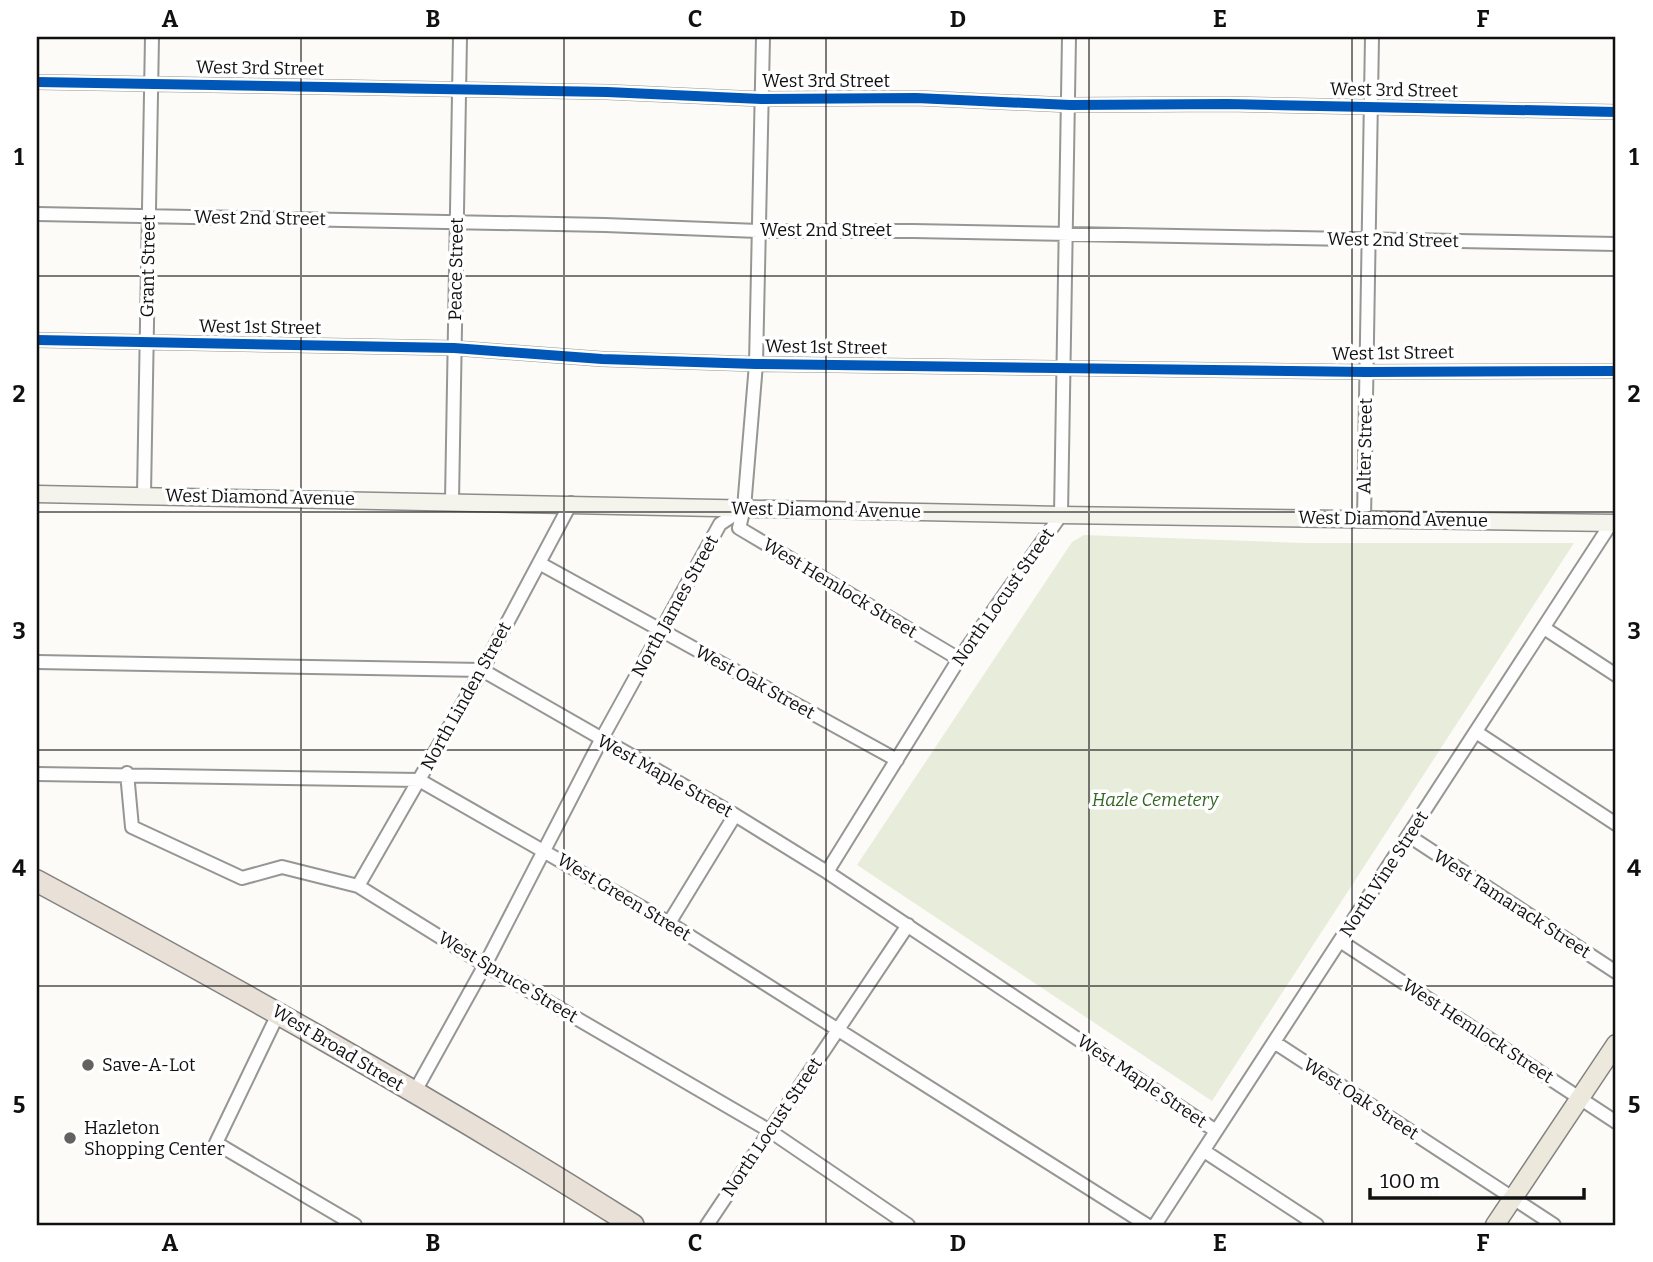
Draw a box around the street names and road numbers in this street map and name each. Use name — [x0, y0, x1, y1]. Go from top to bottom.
street label: West 3rd Street — [196, 56, 325, 80]
street label: West 3rd Street — [762, 70, 891, 92]
street label: West 3rd Street — [1330, 78, 1459, 102]
street label: West 2nd Street — [194, 206, 327, 230]
street label: Grant Street — [136, 214, 160, 318]
street label: Peace Street — [444, 217, 468, 321]
street label: West 2nd Street — [760, 219, 892, 241]
street label: West 2nd Street — [1327, 228, 1460, 252]
street label: West 1st Street — [199, 315, 322, 339]
street label: West 1st Street — [765, 335, 888, 359]
street label: West 1st Street — [1332, 341, 1455, 365]
street label: Alter Street — [1353, 397, 1377, 494]
street label: West Diamond Avenue — [165, 484, 355, 510]
street label: West Diamond Avenue — [731, 497, 921, 523]
street label: West Diamond Avenue — [1298, 506, 1488, 532]
street label: North Locust Street — [947, 523, 1059, 670]
street label: North James Street — [627, 531, 723, 681]
street label: West Hemlock Street — [759, 533, 921, 643]
street label: North Linden Street — [416, 618, 516, 774]
street label: West Oak Street — [691, 640, 819, 724]
street label: West Maple Street — [593, 730, 737, 823]
street label: North Vine Street — [1335, 806, 1433, 941]
street label: West Tamarack Street — [1429, 845, 1595, 963]
street label: West Green Street — [553, 848, 695, 946]
street label: West Spruce Street — [434, 927, 582, 1028]
street label: West Hemlock Street — [1398, 974, 1558, 1088]
street label: West Broad Street — [268, 1000, 408, 1096]
street label: West Maple Street — [1073, 1030, 1211, 1133]
street label: North Locust Street — [717, 1053, 827, 1201]
street label: West Oak Street — [1299, 1054, 1423, 1145]

